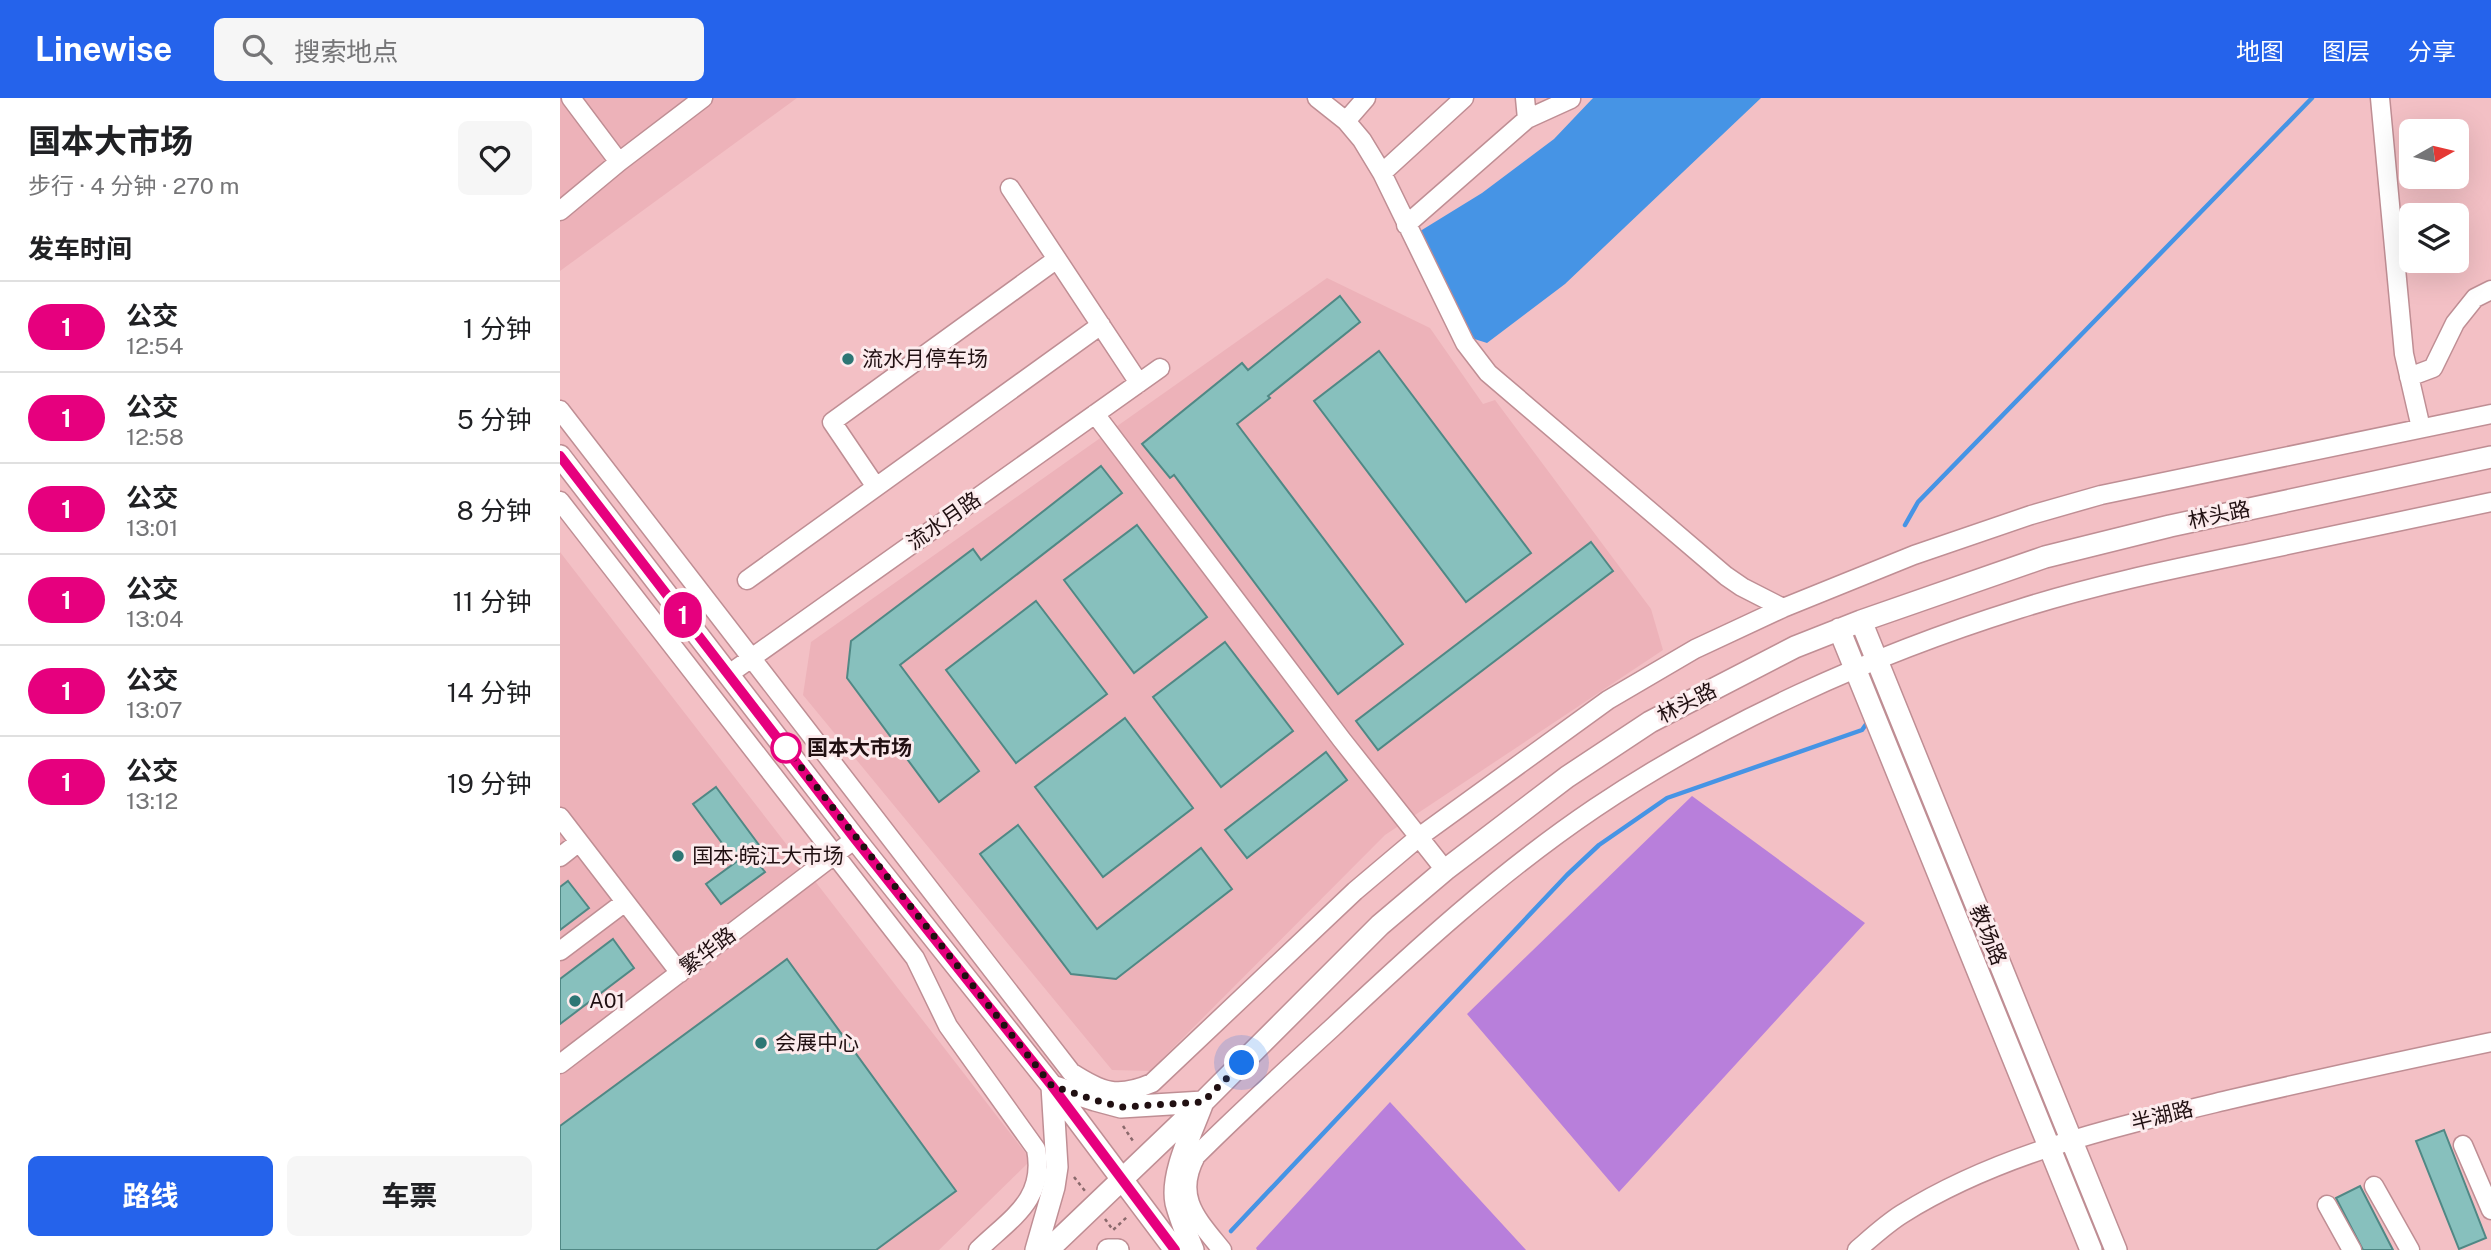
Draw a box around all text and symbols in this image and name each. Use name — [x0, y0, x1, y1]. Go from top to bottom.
search box — [214, 18, 704, 81]
text: Linewise — [35, 30, 172, 68]
icon: search — [238, 30, 276, 68]
text: 搜索地点 — [294, 36, 398, 67]
text: 地图 — [2236, 37, 2284, 65]
text: 图层 — [2322, 37, 2370, 65]
text: 分享 — [2408, 37, 2456, 65]
north arrow — [2399, 119, 2469, 189]
map controls — [2399, 119, 2469, 273]
button: heart — [458, 121, 532, 195]
text: 国本大市场 — [28, 122, 193, 160]
text: 步行 · 4 分钟 · 270 m — [28, 172, 239, 199]
button: layers — [2399, 203, 2469, 273]
text: 发车时间 — [28, 233, 132, 264]
text: 公交 — [126, 300, 178, 331]
text: 1 — [61, 313, 72, 341]
text: 1 分钟 — [463, 313, 532, 344]
text: 12:54 — [126, 332, 183, 359]
place label: 流水月停车场 — [862, 346, 988, 371]
marker: 流水月停车场 — [840, 351, 856, 367]
text: 公交 — [126, 391, 178, 422]
text: 1 — [61, 404, 72, 432]
text: 5 分钟 — [457, 404, 532, 435]
text: 12:58 — [126, 423, 184, 450]
text: 公交 — [126, 482, 178, 513]
street label: 流水月路 — [902, 486, 985, 555]
text: 1 — [61, 495, 72, 523]
text: 8 分钟 — [457, 495, 532, 526]
street label: 林头路 — [2185, 496, 2252, 533]
text: 13:01 — [126, 514, 178, 541]
text: 公交 — [126, 573, 178, 604]
text: 1 — [61, 586, 72, 614]
text: 11 分钟 — [453, 586, 532, 617]
line badge: 1 — [660, 592, 706, 638]
text: 1 — [678, 601, 688, 629]
text: 13:04 — [126, 605, 184, 632]
text: 公交 — [126, 664, 178, 695]
text: 1 — [61, 677, 72, 705]
text: 14 分钟 — [447, 677, 532, 708]
street label: 林头路 — [1653, 677, 1721, 728]
text: 13:07 — [126, 696, 183, 723]
marker: 国本大市场 — [771, 733, 801, 763]
place label: 国本大市场 — [807, 735, 912, 760]
text: 公交 — [126, 755, 178, 786]
text: 1 — [61, 768, 72, 796]
text: 19 分钟 — [447, 768, 532, 799]
text: 13:12 — [126, 787, 178, 814]
place label: 国本·皖江大市场 — [692, 843, 844, 868]
marker: 国本·皖江大市场 — [670, 848, 686, 864]
street label: 教场路 — [1965, 901, 2012, 969]
street label: 繁华路 — [675, 922, 740, 980]
place label: A01 — [589, 988, 625, 1013]
marker: A01 — [567, 993, 583, 1009]
place label: 会展中心 — [775, 1030, 859, 1055]
marker: 会展中心 — [753, 1035, 769, 1051]
your location — [1224, 1045, 1259, 1080]
street label: 半湖路 — [2128, 1096, 2195, 1135]
button: 路线 — [28, 1156, 273, 1236]
button: 车票 — [287, 1156, 532, 1236]

